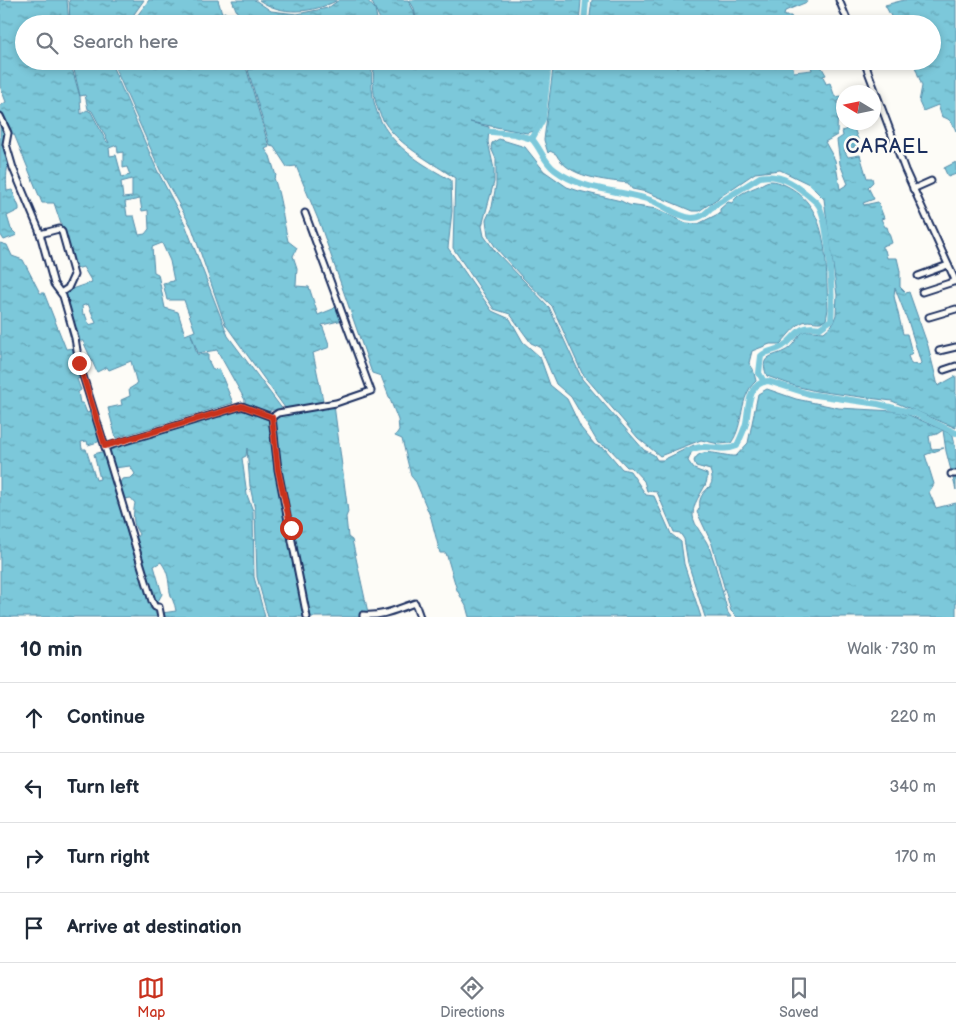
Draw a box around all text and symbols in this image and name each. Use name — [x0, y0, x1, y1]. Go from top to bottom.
search box — [15, 15, 941, 70]
icon: search — [33, 29, 61, 57]
text: Search here — [73, 31, 178, 54]
north arrow — [836, 85, 881, 130]
district label: CARAEL — [845, 135, 929, 159]
route end — [68, 352, 91, 375]
route start — [280, 517, 303, 540]
text: 10 min — [20, 637, 82, 662]
text: Walk · 730 m — [847, 640, 936, 659]
icon: ahead — [20, 704, 48, 732]
text: Continue — [67, 706, 145, 729]
text: 220 m — [890, 708, 936, 727]
icon: left — [20, 774, 48, 802]
text: Turn left — [67, 776, 139, 799]
text: 340 m — [889, 778, 936, 797]
icon: right — [20, 844, 48, 872]
text: Turn right — [67, 846, 150, 869]
text: 170 m — [895, 848, 936, 867]
icon: arrive — [20, 914, 48, 942]
text: Arrive at destination — [67, 916, 242, 939]
tab: Map — [137, 974, 166, 1021]
tab: Directions — [440, 974, 505, 1021]
tab: Saved — [779, 974, 819, 1021]

